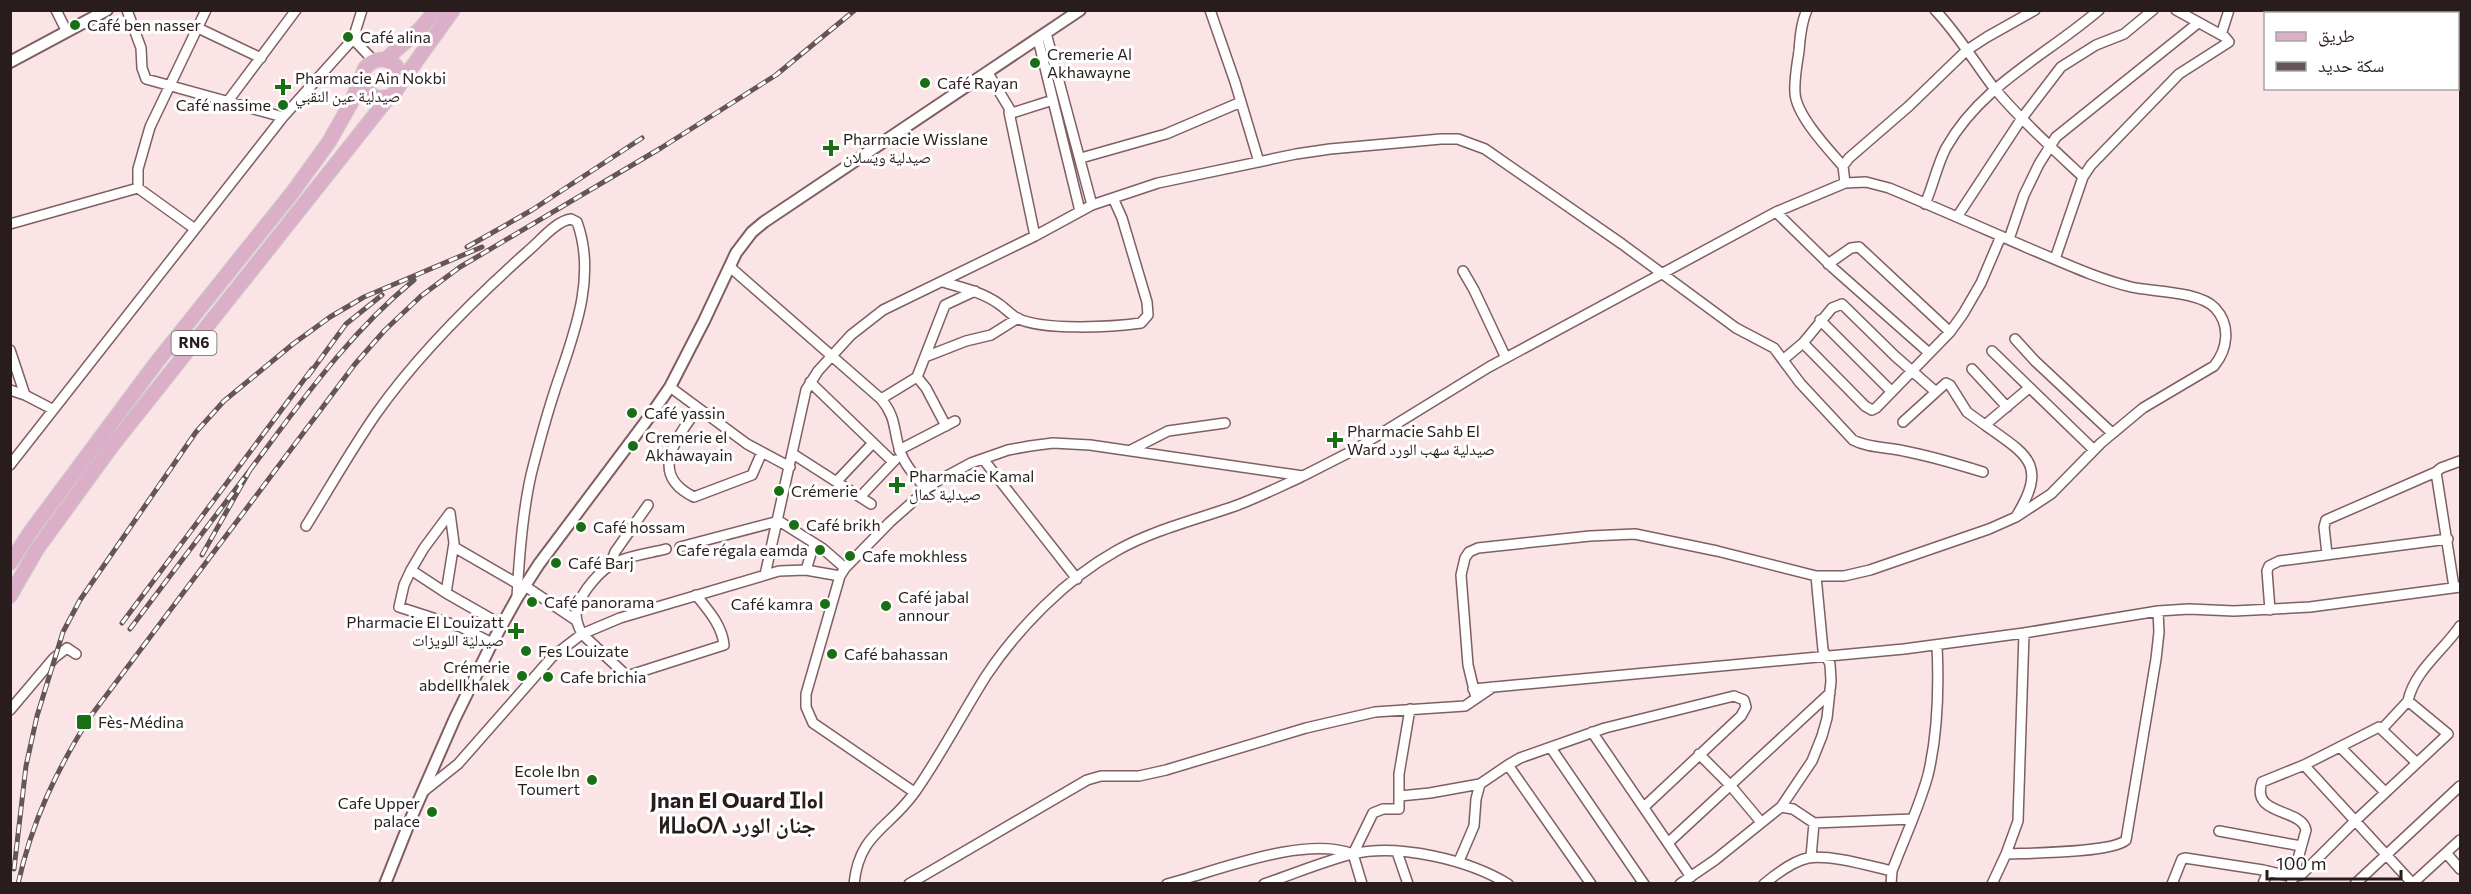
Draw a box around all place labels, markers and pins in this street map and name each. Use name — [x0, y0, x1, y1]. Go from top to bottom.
place label: Café ben nasser — [87, 15, 201, 34]
marker: Café ben nasser — [68, 18, 82, 32]
place label: Café alina — [360, 27, 431, 46]
marker: Café alina — [341, 30, 355, 44]
place label: Cremerie Al Akhawayne — [1047, 44, 1132, 81]
marker: Cremerie Al Akhawayne — [1028, 56, 1042, 70]
place label: Pharmacie Ain Nokbi صيدلية عين النقبي — [295, 68, 446, 109]
place label: Café Rayan — [937, 73, 1018, 92]
marker: Café Rayan — [918, 76, 932, 90]
marker: Pharmacie Ain Nokbi صيدلية عين النقبي — [276, 80, 290, 94]
place label: Café nassime — [176, 95, 271, 114]
marker: Café nassime — [276, 98, 290, 112]
place label: Pharmacie Wisslane صيدلية ويسلان — [843, 129, 988, 168]
marker: Pharmacie Wisslane صيدلية ويسلان — [824, 141, 838, 155]
place label: Café yassin — [644, 403, 725, 422]
marker: Café yassin — [625, 406, 639, 420]
place label: Pharmacie Sahb El Ward صيدلية سهب الورد — [1347, 421, 1495, 459]
place label: Cremerie el Akhawayain — [645, 427, 733, 464]
marker: Pharmacie Sahb El Ward صيدلية سهب الورد — [1328, 433, 1342, 447]
marker: Cremerie el Akhawayain — [626, 439, 640, 453]
place label: Pharmacie Kamal صيدلية كمال — [909, 466, 1034, 505]
marker: Pharmacie Kamal صيدلية كمال — [890, 478, 904, 492]
place label: Crémerie — [791, 481, 858, 500]
marker: Crémerie — [772, 484, 786, 498]
place label: Café brikh — [806, 515, 881, 534]
place label: Café hossam — [593, 517, 685, 536]
marker: Café brikh — [787, 518, 801, 532]
marker: Café hossam — [574, 520, 588, 534]
place label: Cafe régala eamda — [676, 540, 808, 559]
marker: Cafe régala eamda — [813, 543, 827, 557]
place label: Cafe mokhless — [862, 546, 967, 565]
marker: Cafe mokhless — [843, 549, 857, 563]
place label: Café Barj — [568, 553, 634, 572]
marker: Café Barj — [549, 556, 563, 570]
place label: Café jabal annour — [898, 587, 969, 624]
place label: Café panorama — [544, 592, 654, 611]
place label: Café kamra — [731, 594, 813, 613]
marker: Café panorama — [525, 595, 539, 609]
marker: Café kamra — [818, 597, 832, 611]
marker: Café jabal annour — [879, 599, 893, 613]
place label: Pharmacie El Louizatt صيدلية اللويزات — [346, 612, 504, 650]
marker: Pharmacie El Louizatt صيدلية اللويزات — [509, 624, 523, 638]
place label: Fes Louizate — [538, 641, 629, 660]
marker: Fes Louizate — [519, 644, 533, 658]
place label: Café bahassan — [844, 644, 948, 663]
marker: Café bahassan — [825, 647, 839, 661]
place label: Crémerie abdellkhalek — [419, 657, 510, 694]
place label: Cafe brichia — [560, 667, 646, 686]
marker: Crémerie abdellkhalek — [515, 669, 529, 683]
marker: Cafe brichia — [541, 670, 555, 684]
place label: Fès-Médina — [98, 712, 184, 731]
marker: Fès-Médina — [75, 713, 93, 731]
place label: Ecole Ibn Toumert — [514, 761, 580, 798]
marker: Ecole Ibn Toumert — [585, 773, 599, 787]
place label: Cafe Upper palace — [338, 793, 421, 830]
marker: Cafe Upper palace — [425, 805, 439, 819]

